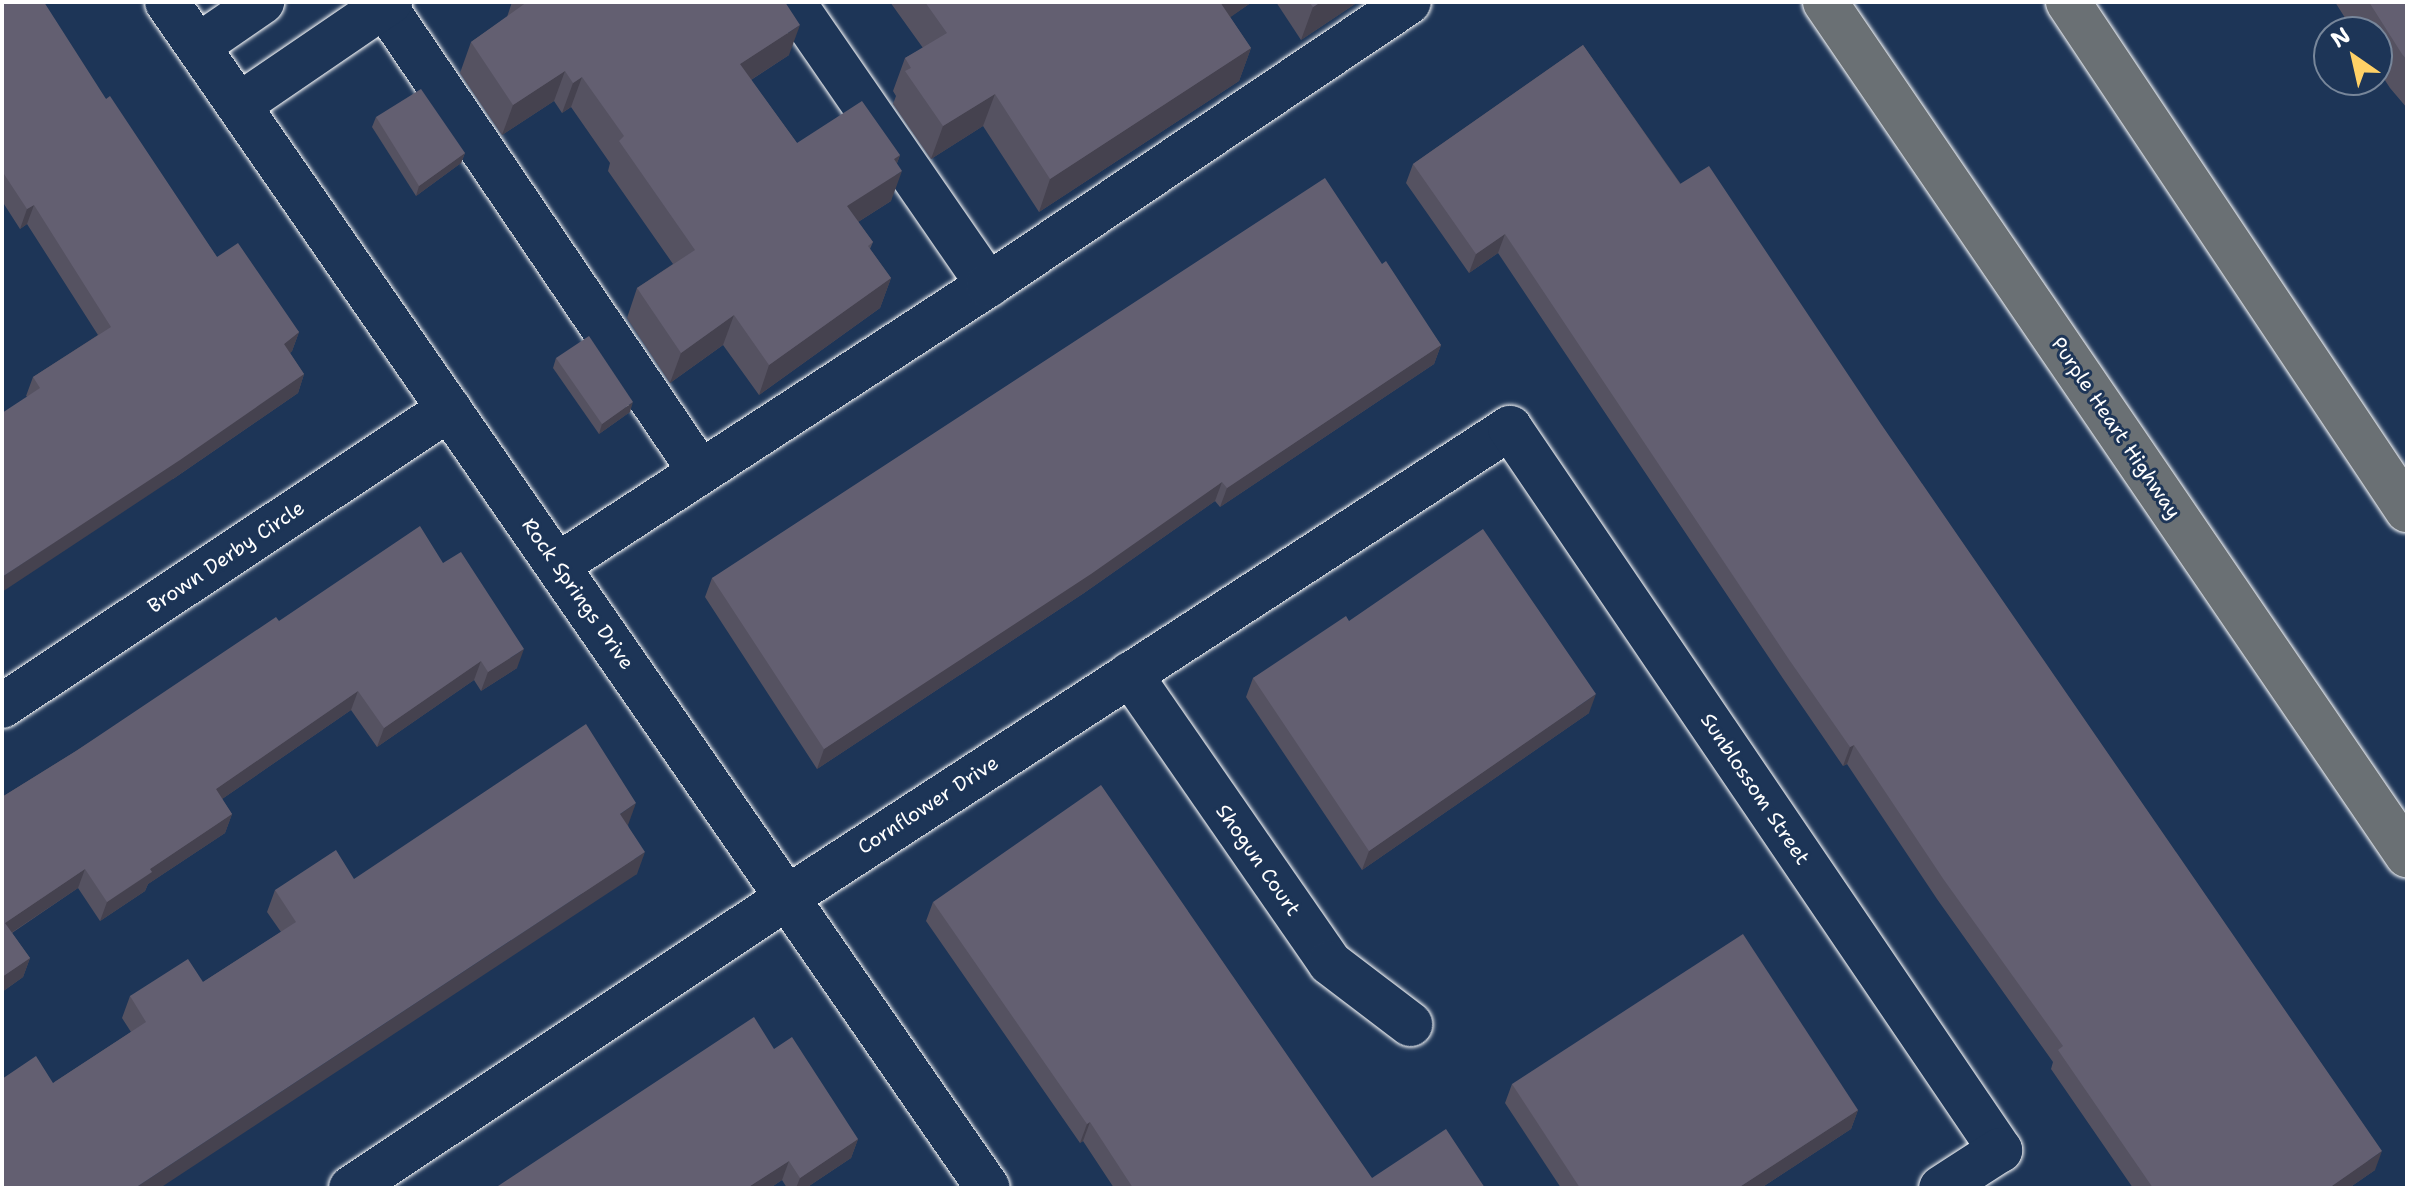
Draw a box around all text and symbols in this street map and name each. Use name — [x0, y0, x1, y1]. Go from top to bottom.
north arrow — [2313, 16, 2393, 96]
text: N — [2325, 20, 2356, 54]
street label: Purple Heart Highway — [2046, 333, 2186, 523]
street label: Brown Derby Circle — [143, 496, 309, 618]
street label: Rock Springs Drive — [517, 514, 639, 674]
street label: Sunblossom Street — [1695, 709, 1815, 869]
street label: Cornflower Drive — [853, 751, 1003, 859]
street label: Shogun Court — [1211, 800, 1305, 920]

